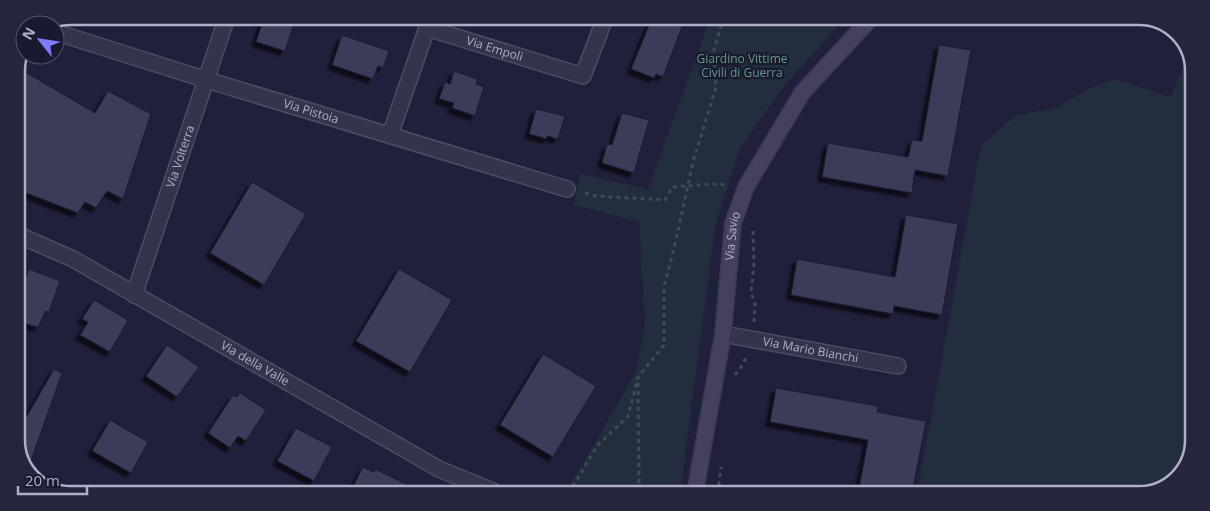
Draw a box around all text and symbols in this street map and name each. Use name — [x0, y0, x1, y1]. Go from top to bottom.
north arrow — [15, 15, 65, 65]
text: N — [17, 24, 39, 43]
street label: Via Empoli — [464, 32, 525, 65]
park label: Giardino Vittime Civili di Guerra — [696, 50, 788, 81]
street label: Via Pistoia — [281, 95, 341, 127]
street label: Via Volterra — [161, 123, 198, 190]
street label: Via Savio — [721, 209, 745, 261]
street label: Via Mario Bianchi — [762, 332, 860, 367]
street label: Via della Valle — [218, 337, 293, 390]
scale bar — [18, 464, 86, 496]
text: 20 m — [25, 470, 60, 490]

